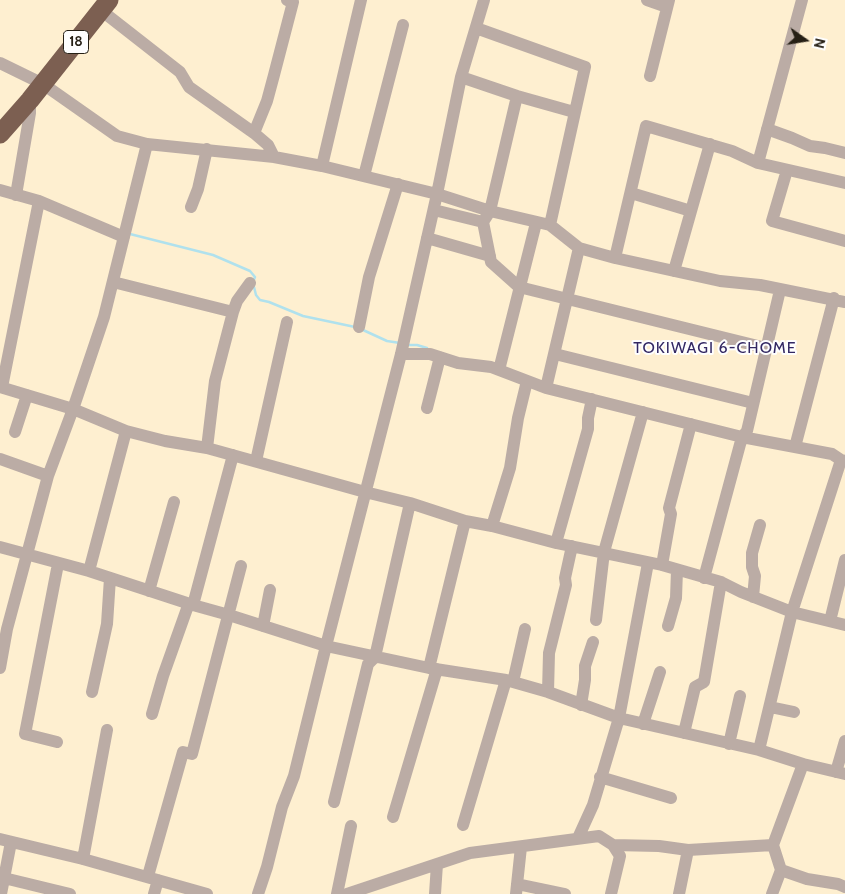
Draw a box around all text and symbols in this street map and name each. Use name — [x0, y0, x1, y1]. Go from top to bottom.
north arrow — [780, 15, 830, 65]
road number: 18 — [64, 31, 88, 54]
text: N — [810, 37, 829, 50]
district label: TOKIWAGI 6-CHOME — [631, 338, 799, 358]

